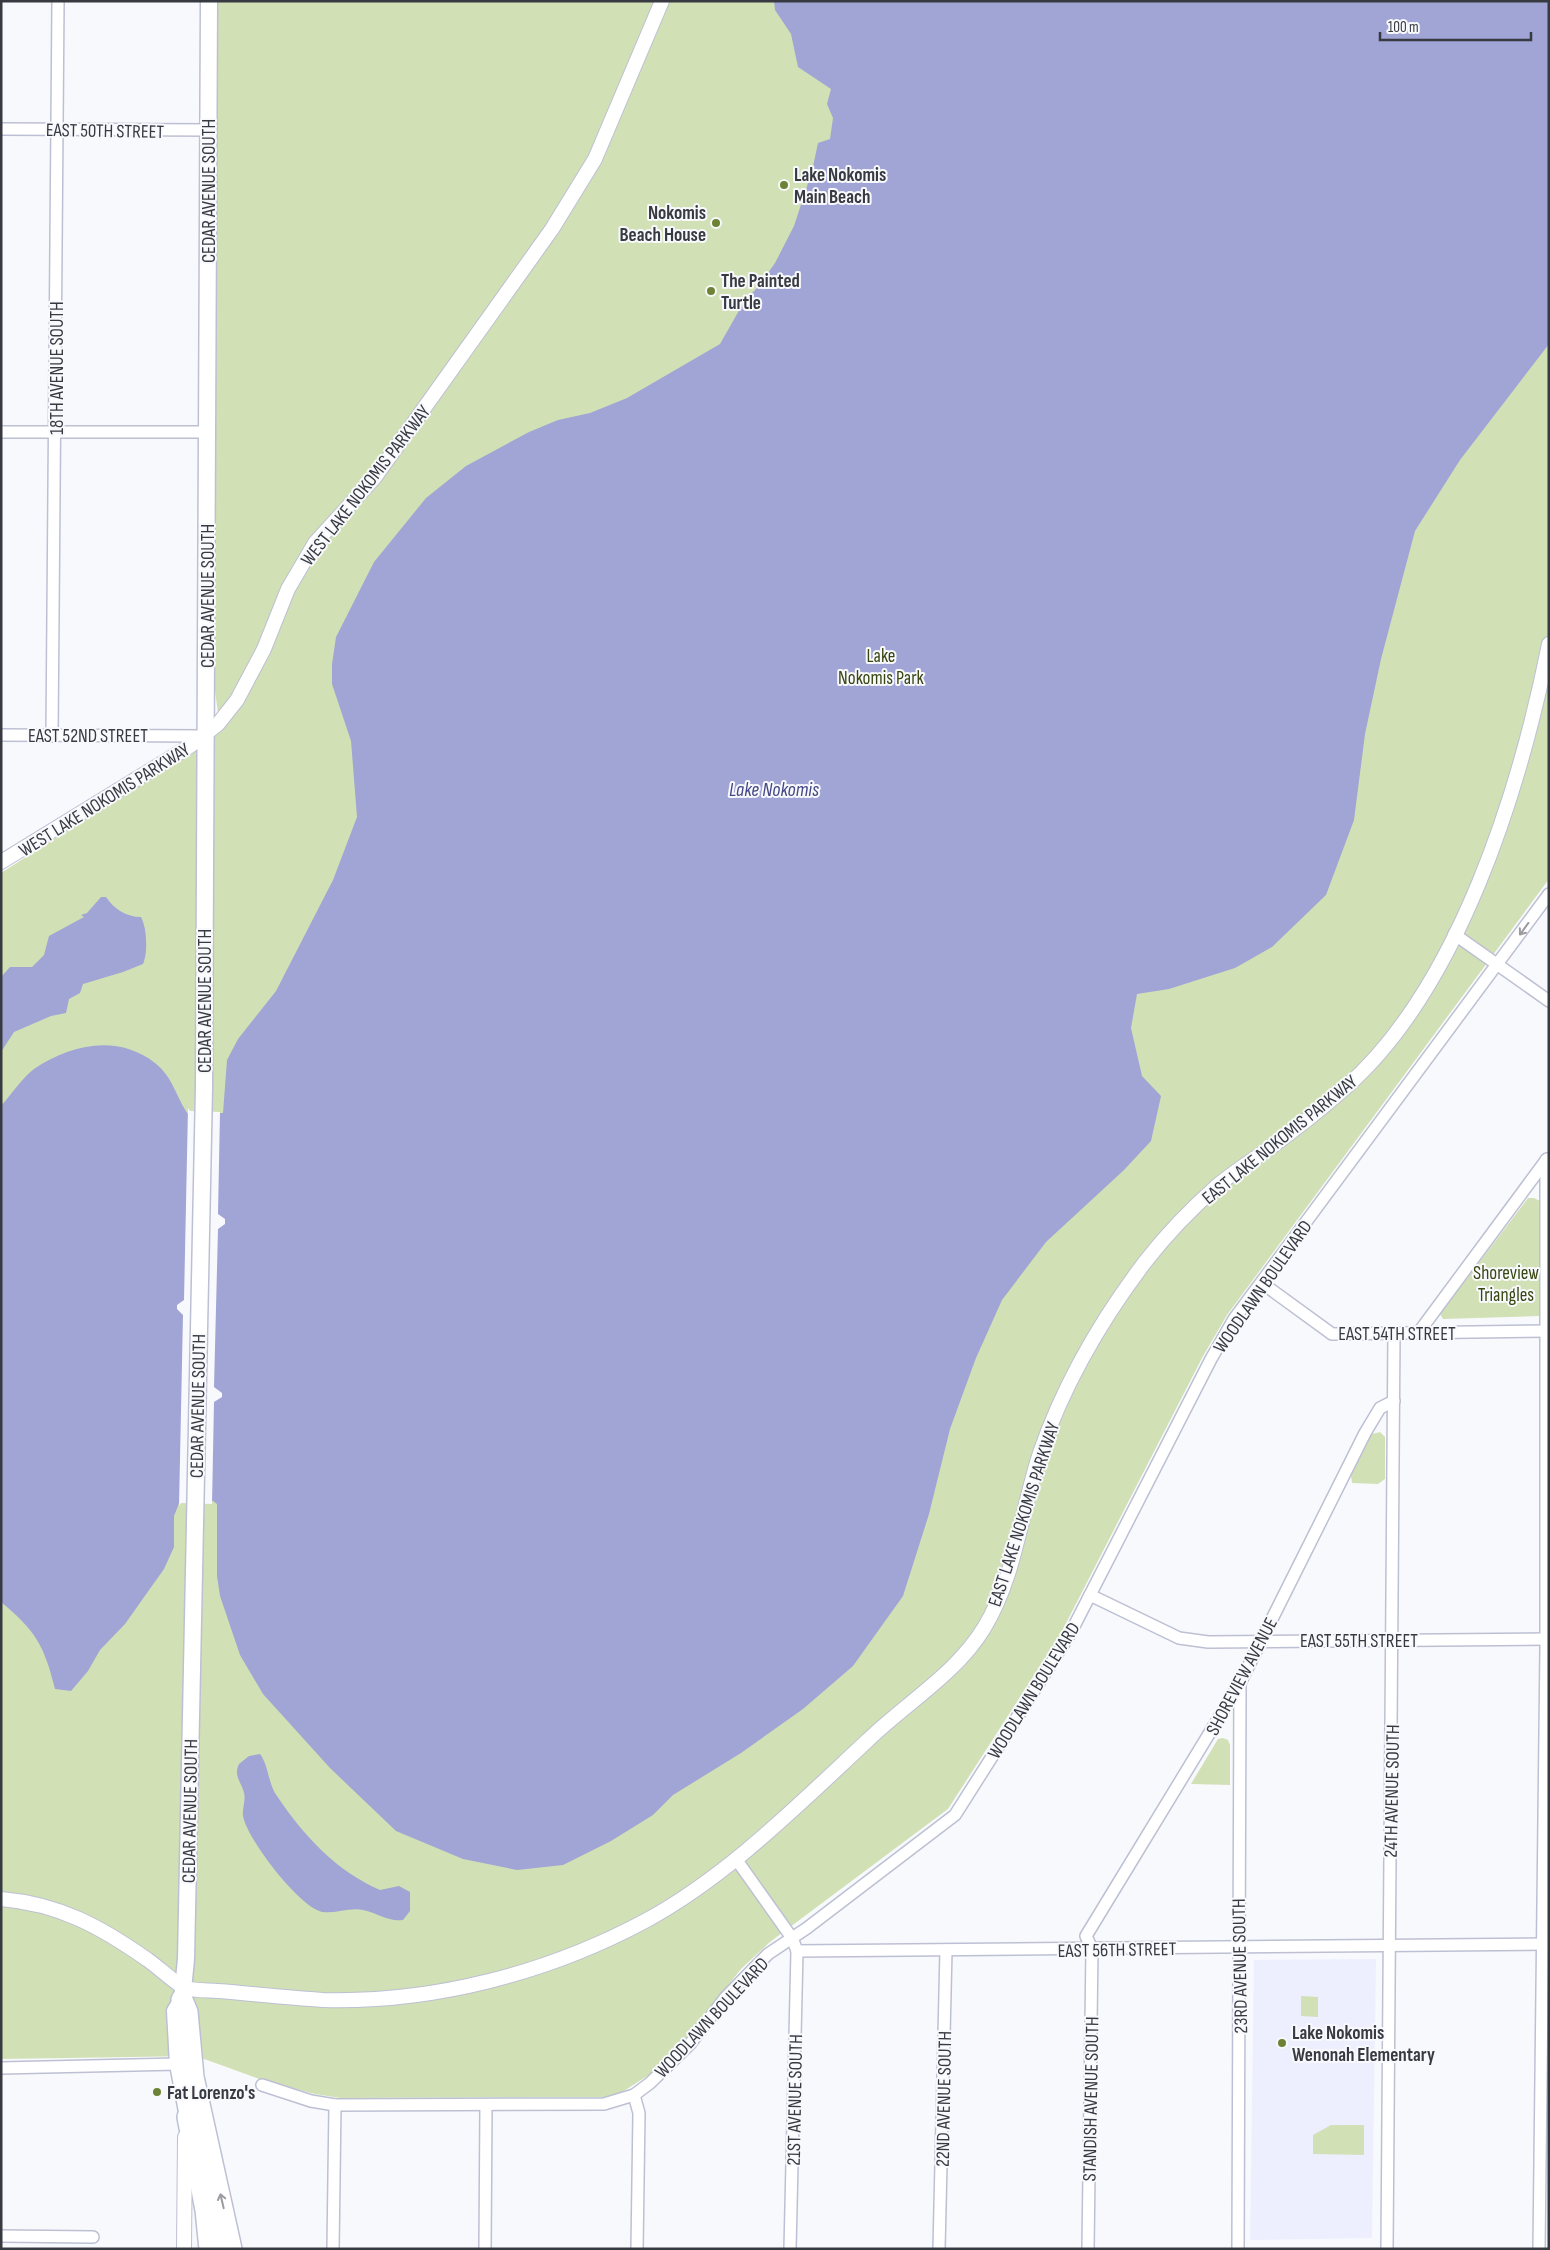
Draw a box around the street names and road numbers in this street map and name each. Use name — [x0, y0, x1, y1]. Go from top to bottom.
street label: EAST 50TH STREET — [46, 119, 165, 144]
street label: CEDAR AVENUE SOUTH — [198, 119, 221, 263]
street label: 18TH AVENUE SOUTH — [46, 301, 69, 435]
street label: WEST LAKE NOKOMIS PARKWAY — [296, 401, 436, 571]
street label: CEDAR AVENUE SOUTH — [197, 524, 220, 668]
street label: EAST 52ND STREET — [28, 725, 148, 748]
street label: WEST LAKE NOKOMIS PARKWAY — [15, 738, 195, 862]
street label: CEDAR AVENUE SOUTH — [194, 929, 217, 1073]
street label: EAST LAKE NOKOMIS PARKWAY — [1198, 1071, 1362, 1210]
street label: WOODLAWN BOULEVARD — [1209, 1216, 1318, 1358]
street label: EAST 54TH STREET — [1338, 1323, 1456, 1346]
street label: CEDAR AVENUE SOUTH — [186, 1334, 211, 1478]
street label: EAST LAKE NOKOMIS PARKWAY — [984, 1419, 1065, 1610]
street label: SHOREVIEW AVENUE — [1202, 1614, 1283, 1740]
street label: WOODLAWN BOULEVARD — [983, 1618, 1086, 1763]
street label: EAST 55TH STREET — [1300, 1630, 1418, 1653]
street label: 24TH AVENUE SOUTH — [1380, 1724, 1405, 1858]
street label: CEDAR AVENUE SOUTH — [178, 1739, 203, 1883]
street label: 23RD AVENUE SOUTH — [1228, 1898, 1253, 2034]
street label: EAST 56TH STREET — [1058, 1938, 1177, 1963]
street label: WOODLAWN BOULEVARD — [650, 1953, 774, 2083]
street label: STANDISH AVENUE SOUTH — [1079, 2016, 1104, 2182]
street label: 22ND AVENUE SOUTH — [932, 2031, 957, 2167]
street label: 21ST AVENUE SOUTH — [783, 2034, 808, 2166]

